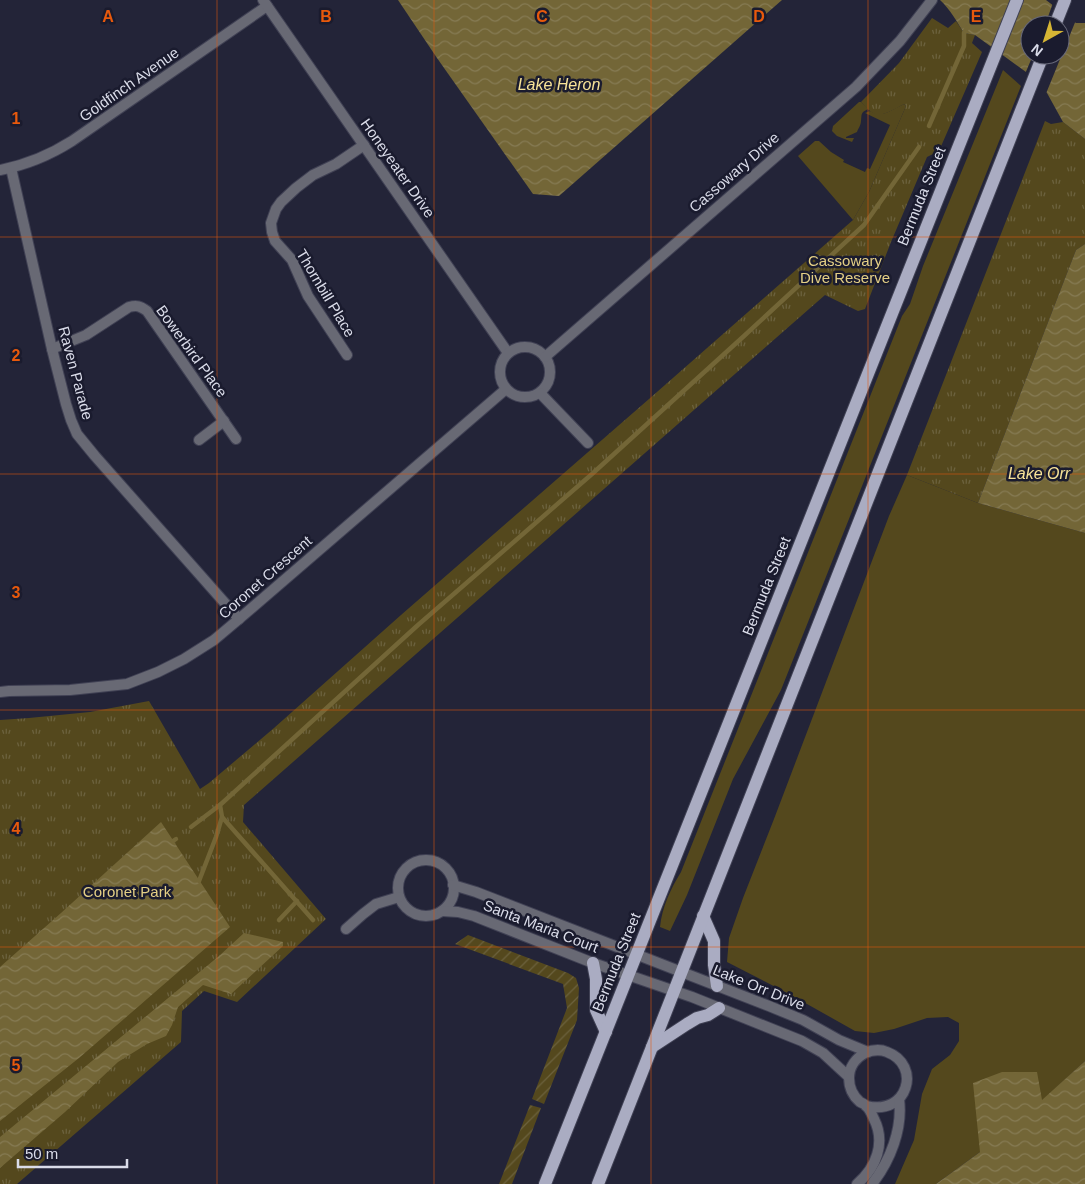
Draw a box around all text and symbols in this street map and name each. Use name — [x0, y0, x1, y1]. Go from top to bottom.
text: A — [102, 8, 114, 25]
text: B — [320, 8, 332, 25]
text: C — [536, 8, 548, 25]
text: D — [753, 8, 765, 25]
text: E — [971, 8, 982, 25]
north arrow — [1020, 15, 1070, 65]
text: N — [1028, 41, 1046, 60]
street label: Goldfinch Avenue — [76, 43, 182, 125]
water label: Lake Heron — [518, 76, 600, 93]
text: 1 — [12, 110, 21, 127]
street label: Honeyeater Drive — [358, 115, 438, 221]
street label: Cassowary Drive — [686, 128, 782, 216]
street label: Bermuda Street — [893, 143, 949, 248]
street label: Thornbill Place — [293, 246, 359, 340]
park label: Cassowary Dive Reserve — [800, 252, 890, 286]
street label: Bowerbird Place — [153, 302, 231, 400]
street label: Raven Parade — [55, 324, 97, 422]
text: 2 — [12, 347, 21, 364]
water label: Lake Orr — [1008, 465, 1071, 482]
street label: Coronet Crescent — [215, 531, 316, 622]
street label: Bermuda Street — [738, 533, 794, 638]
text: 3 — [12, 584, 21, 601]
text: 4 — [12, 820, 21, 837]
park label: Coronet Park — [83, 883, 172, 900]
street label: Santa Maria Court — [481, 896, 602, 956]
street label: Bermuda Street — [588, 909, 644, 1014]
street label: Lake Orr Drive — [711, 961, 807, 1013]
text: 5 — [12, 1057, 21, 1074]
scale bar — [18, 1136, 126, 1168]
text: 50 m — [25, 1145, 58, 1162]

